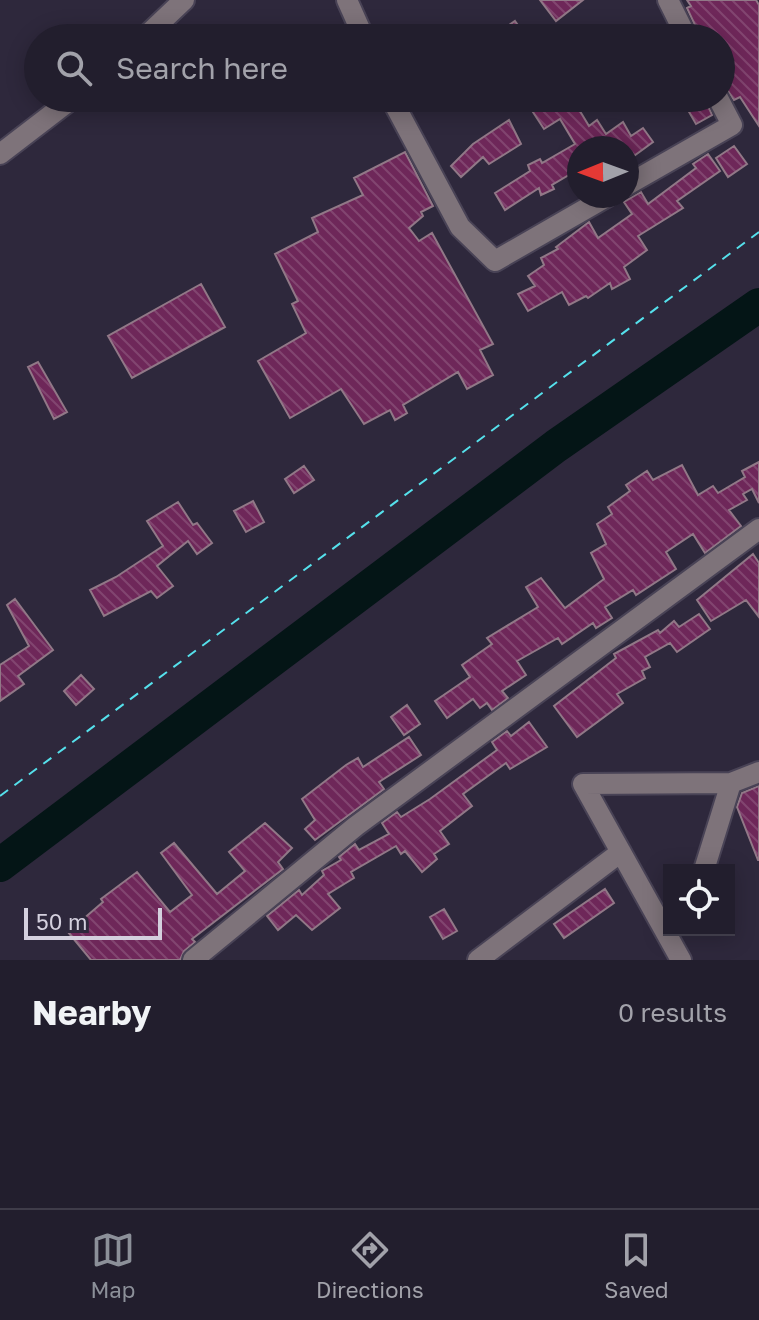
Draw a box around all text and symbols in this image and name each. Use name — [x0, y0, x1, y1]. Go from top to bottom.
search box — [24, 24, 735, 112]
icon: search — [52, 46, 96, 90]
text: Search here — [116, 50, 288, 86]
north arrow — [567, 136, 639, 208]
map controls — [663, 864, 735, 936]
button: locate — [663, 864, 735, 936]
scale bar — [24, 904, 162, 940]
text: 50 m — [36, 908, 87, 935]
text: Nearby — [32, 992, 152, 1032]
text: 0 results — [618, 997, 727, 1028]
tab: Map — [90, 1228, 135, 1303]
tab: Directions — [316, 1228, 424, 1303]
tab: Saved — [604, 1228, 669, 1303]

